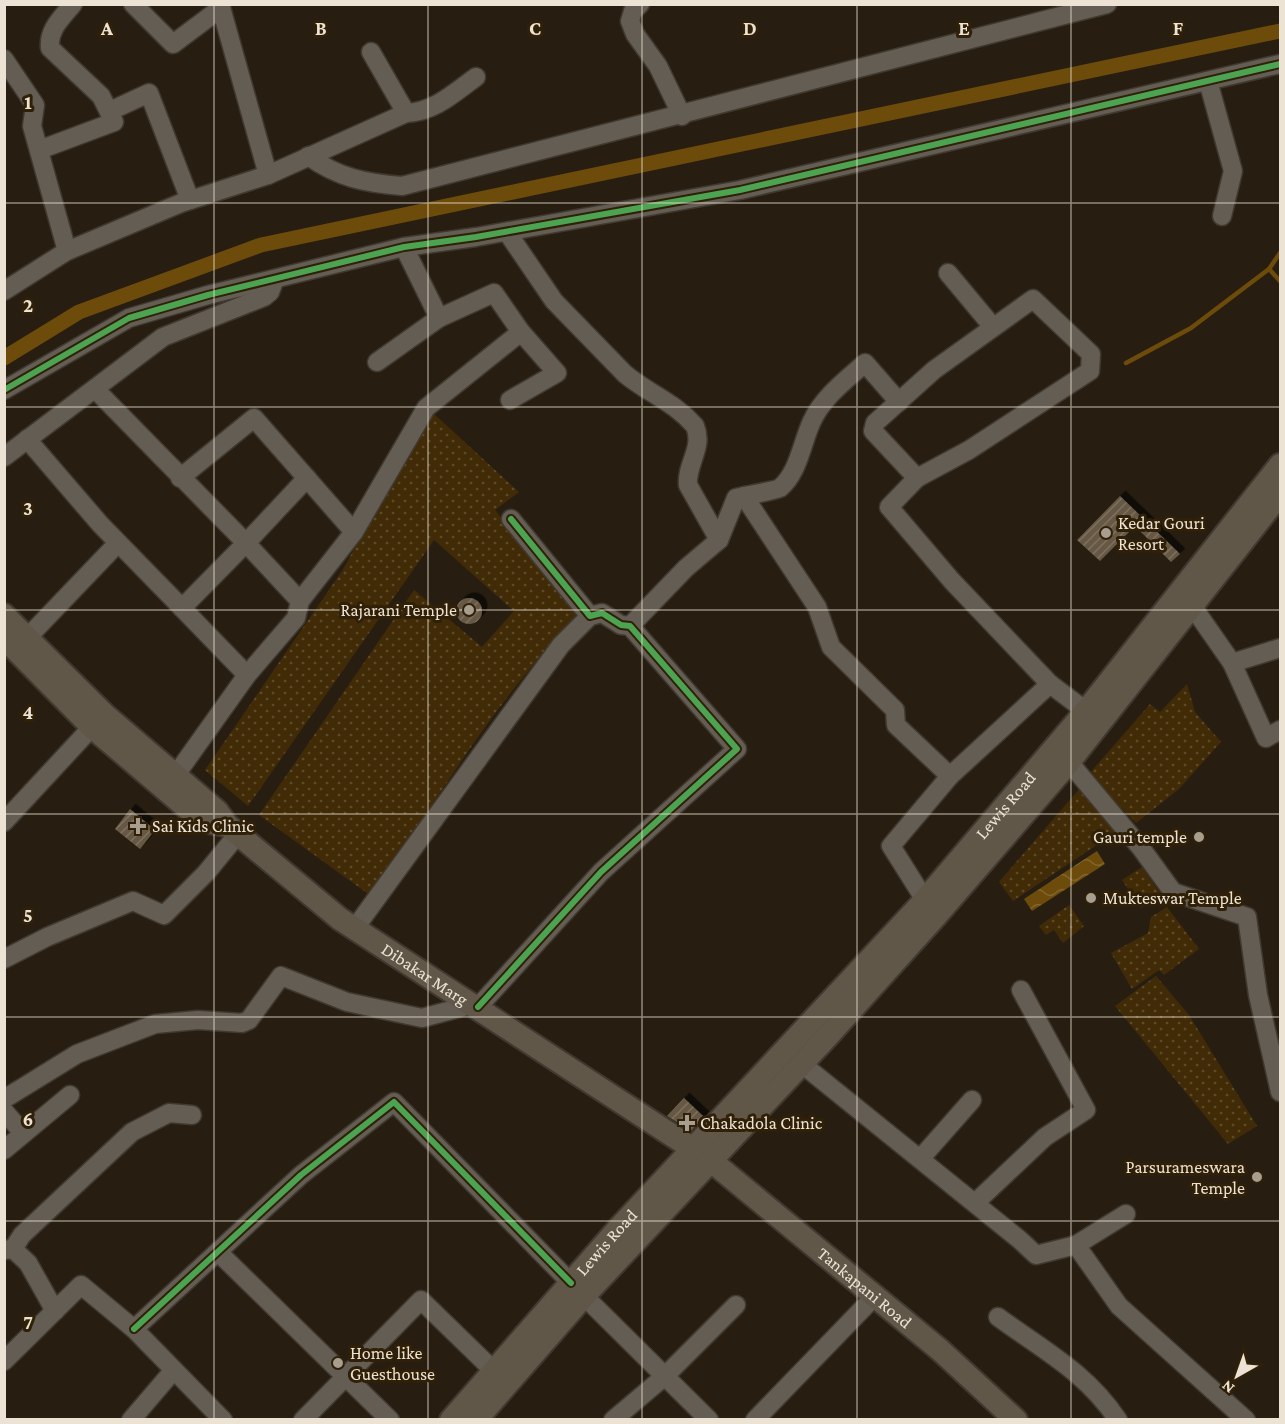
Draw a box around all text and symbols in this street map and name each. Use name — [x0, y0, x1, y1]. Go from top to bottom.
text: A — [100, 17, 114, 39]
text: B — [315, 17, 327, 39]
text: C — [529, 17, 541, 39]
text: D — [743, 17, 757, 39]
text: E — [958, 17, 970, 39]
text: F — [1173, 17, 1184, 39]
text: 1 — [24, 91, 32, 113]
text: 2 — [23, 294, 33, 316]
text: 3 — [23, 497, 33, 519]
place label: Kedar Gouri Resort — [1118, 513, 1205, 554]
marker: Kedar Gouri Resort — [1099, 526, 1113, 540]
place label: Rajarani Temple — [340, 600, 457, 621]
marker: Rajarani Temple — [462, 603, 476, 617]
text: 4 — [23, 701, 34, 723]
street label: Lewis Road — [971, 767, 1040, 843]
place label: Sai Kids Clinic — [152, 816, 254, 836]
marker: Sai Kids Clinic — [129, 817, 147, 835]
place label: Gauri temple — [1093, 827, 1187, 847]
marker: Gauri temple — [1192, 830, 1206, 844]
place label: Mukteswar Temple — [1103, 888, 1242, 908]
marker: Mukteswar Temple — [1084, 891, 1098, 905]
text: 5 — [23, 904, 33, 926]
street label: Dibakar Marg — [378, 939, 472, 1010]
text: 6 — [23, 1108, 33, 1130]
place label: Chakadola Clinic — [700, 1113, 823, 1133]
marker: Chakadola Clinic — [678, 1114, 696, 1132]
place label: Parsurameswara Temple — [1125, 1157, 1245, 1198]
marker: Parsurameswara Temple — [1250, 1170, 1264, 1184]
street label: Lewis Road — [572, 1205, 641, 1280]
street label: Tankapani Road — [814, 1243, 916, 1333]
text: 7 — [23, 1311, 33, 1333]
place label: Home like Guesthouse — [350, 1343, 435, 1384]
north arrow — [1207, 1346, 1267, 1406]
marker: Home like Guesthouse — [331, 1356, 345, 1370]
text: N — [1218, 1377, 1237, 1397]

